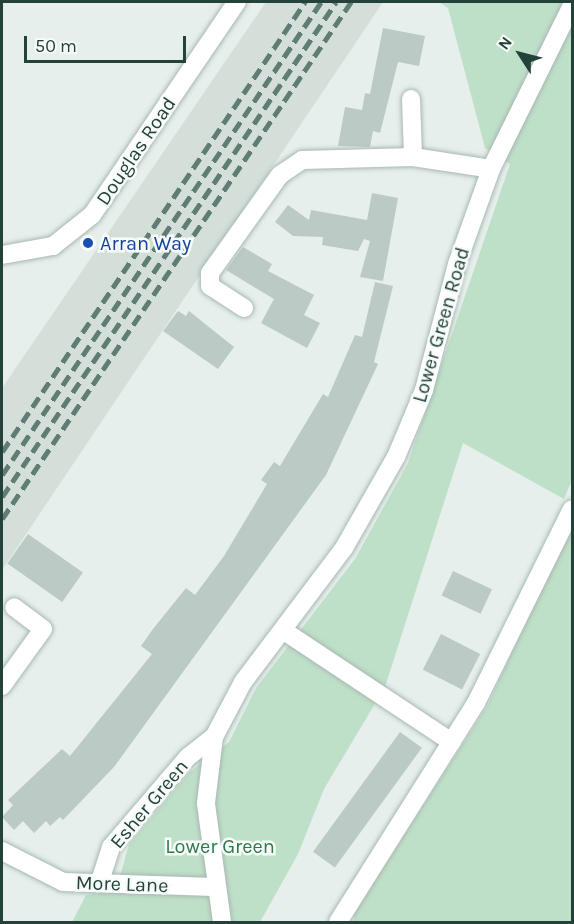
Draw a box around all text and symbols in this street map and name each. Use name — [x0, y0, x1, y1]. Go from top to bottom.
scale bar — [27, 24, 189, 62]
north arrow — [490, 24, 550, 84]
text: N — [494, 33, 516, 53]
text: 50 m — [35, 35, 77, 57]
street label: Douglas Road — [91, 92, 181, 210]
place label: Arran Way — [100, 231, 191, 255]
marker: Arran Way — [81, 236, 95, 250]
street label: Lower Green Road — [407, 245, 475, 405]
street label: Esher Green — [105, 755, 193, 853]
park label: Lower Green — [165, 834, 275, 858]
street label: More Lane — [75, 870, 169, 898]

